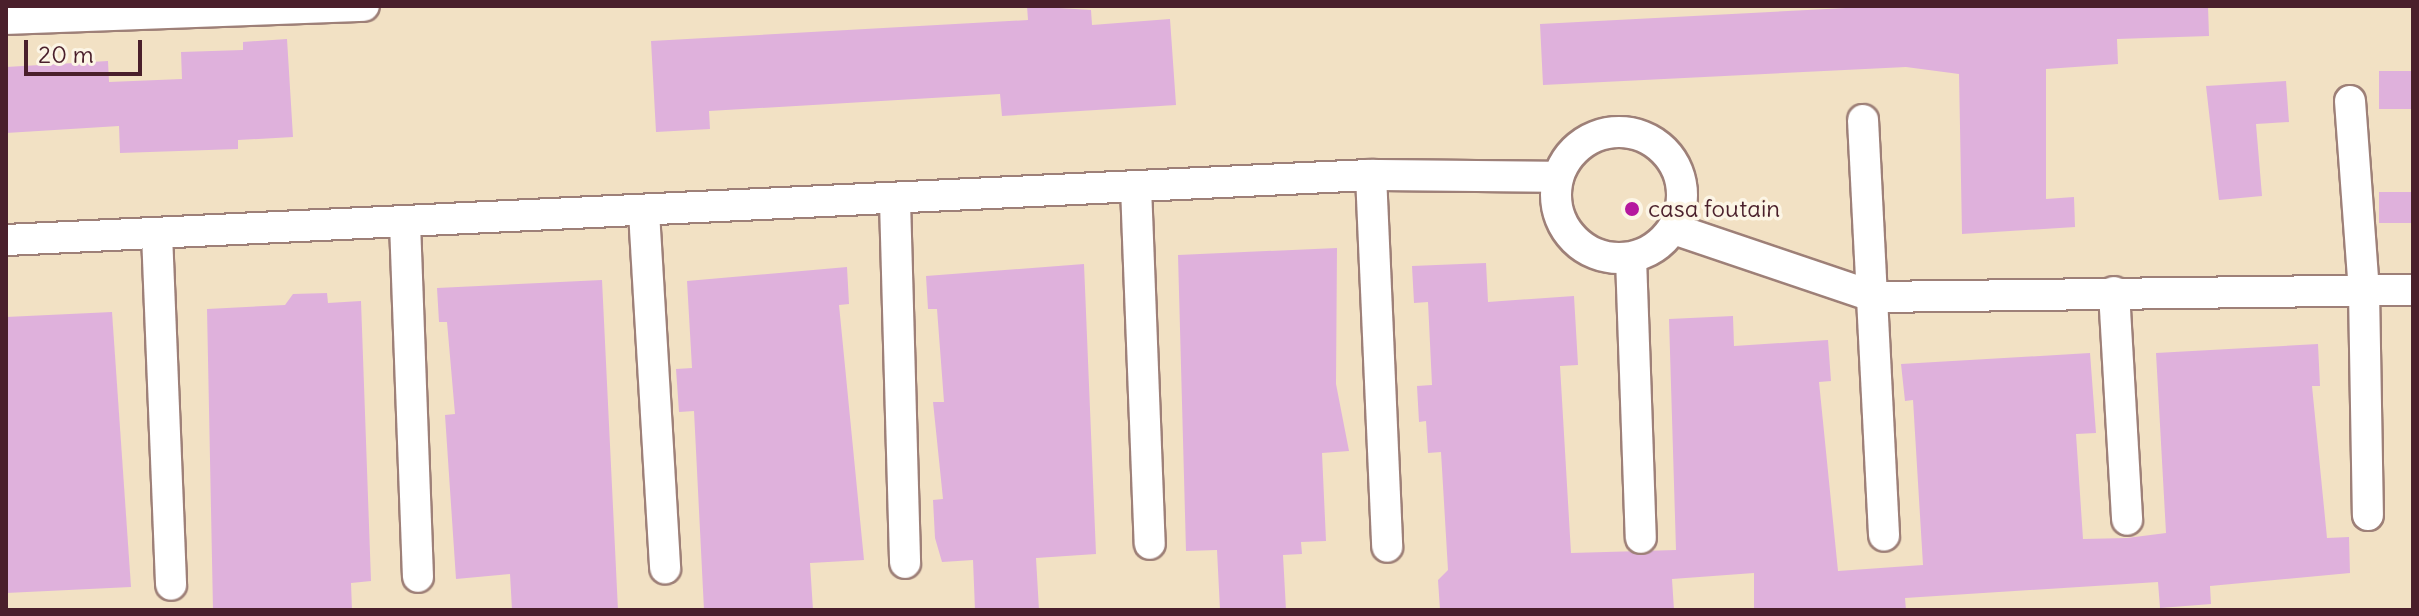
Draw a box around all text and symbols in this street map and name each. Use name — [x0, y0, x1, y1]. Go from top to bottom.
scale bar — [28, 24, 146, 74]
text: 20 m — [38, 39, 94, 69]
place label: casa foutain — [1648, 195, 1780, 223]
marker: casa foutain — [1623, 200, 1641, 218]

